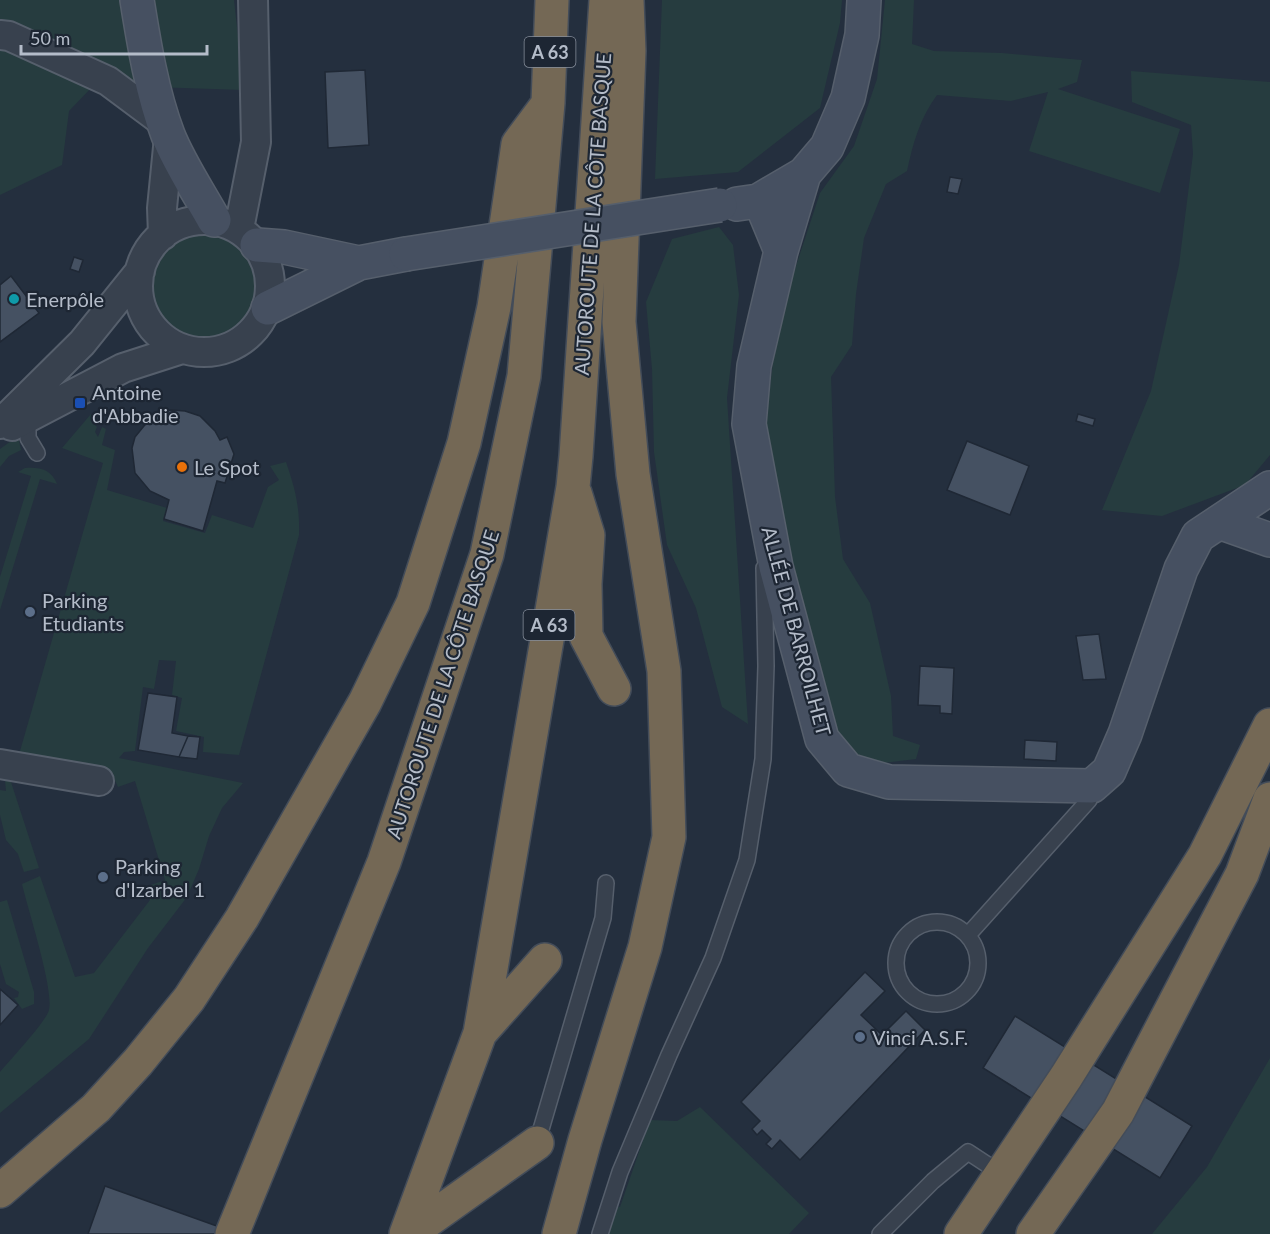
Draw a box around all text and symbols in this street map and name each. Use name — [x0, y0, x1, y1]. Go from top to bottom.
scale bar — [21, 18, 207, 56]
text: 50 m — [30, 27, 70, 49]
road number: A 63 — [524, 37, 576, 67]
street label: AUTOROUTE DE LA CÔTE BASQUE — [569, 52, 615, 376]
place label: Enerpôle — [26, 287, 104, 311]
marker: Enerpôle — [7, 292, 21, 306]
place label: Antoine d'Abbadie — [92, 380, 179, 427]
marker: Antoine d'Abbadie — [73, 396, 87, 410]
place label: Le Spot — [194, 455, 259, 479]
marker: Le Spot — [175, 460, 189, 474]
street label: ALLÉE DE BARROILHET — [757, 524, 837, 739]
street label: AUTOROUTE DE LA CÔTE BASQUE — [381, 527, 503, 841]
place label: Parking Etudiants — [42, 588, 124, 635]
marker: Parking Etudiants — [23, 605, 37, 619]
road number: A 63 — [524, 610, 574, 640]
place label: Parking d'Izarbel 1 — [115, 854, 205, 901]
marker: Parking d'Izarbel 1 — [96, 870, 110, 884]
place label: Vinci A.S.F. — [872, 1025, 968, 1049]
marker: Vinci A.S.F. — [853, 1030, 867, 1044]

